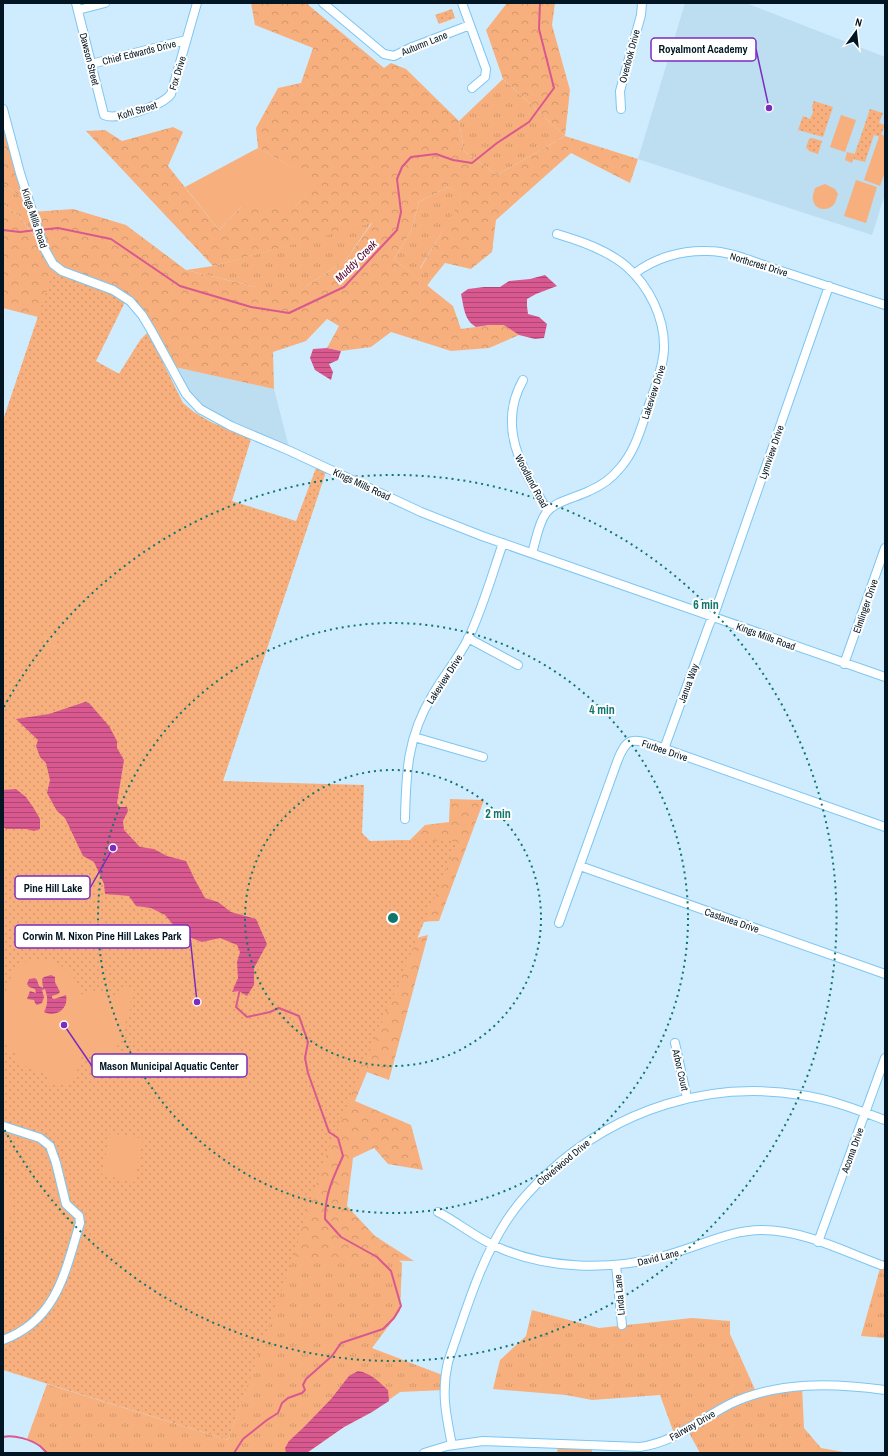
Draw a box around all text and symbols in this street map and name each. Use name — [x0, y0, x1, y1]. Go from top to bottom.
north arrow — [836, 12, 876, 52]
text: N — [854, 15, 864, 30]
street label: Autumn Lane — [398, 28, 450, 59]
street label: Overlook Drive — [616, 28, 643, 84]
street label: Dawson Street — [77, 31, 103, 87]
street label: Chief Edwards Drive — [101, 37, 178, 68]
callout: Royalmont Academy — [651, 38, 756, 61]
text: Royalmont Academy — [659, 42, 747, 56]
street label: Fox Drive — [166, 54, 189, 92]
street label: Kohl Street — [116, 98, 159, 123]
street label: Kings Mills Road — [19, 187, 50, 250]
water label: Muddy Creek — [332, 237, 380, 285]
street label: Northcrest Drive — [728, 250, 790, 280]
street label: Lakeview Drive — [639, 363, 669, 421]
street label: Lynnview Drive — [756, 423, 787, 481]
street label: Woodland Road — [512, 452, 551, 510]
street label: Kings Mills Road — [331, 465, 393, 503]
street label: Elmlinger Drive — [850, 577, 881, 635]
text: 6 min — [693, 597, 719, 613]
street label: Kings Mills Road — [734, 620, 797, 653]
street label: Lakeview Drive — [424, 652, 465, 707]
street label: Janua Way — [675, 661, 702, 705]
text: 4 min — [589, 702, 615, 718]
street label: Furbee Drive — [640, 737, 690, 765]
text: 2 min — [485, 806, 511, 822]
callout: Pine Hill Lake — [15, 876, 90, 899]
text: Pine Hill Lake — [24, 881, 82, 895]
street label: Castanea Drive — [703, 905, 761, 936]
centre of rings — [386, 911, 400, 925]
callout: Corwin M. Nixon Pine Hill Lakes Park — [15, 925, 190, 948]
text: Corwin M. Nixon Pine Hill Lakes Park — [23, 929, 182, 943]
street label: Arbor Court — [669, 1047, 692, 1093]
callout: Mason Municipal Aquatic Center — [92, 1054, 247, 1077]
text: Mason Municipal Aquatic Center — [99, 1059, 239, 1073]
street label: Acoma Drive — [838, 1125, 867, 1176]
street label: Cloverwood Drive — [534, 1136, 593, 1188]
street label: David Lane — [636, 1246, 680, 1269]
street label: Linda Lane — [611, 1274, 628, 1316]
street label: Fairway Drive — [667, 1407, 718, 1444]

